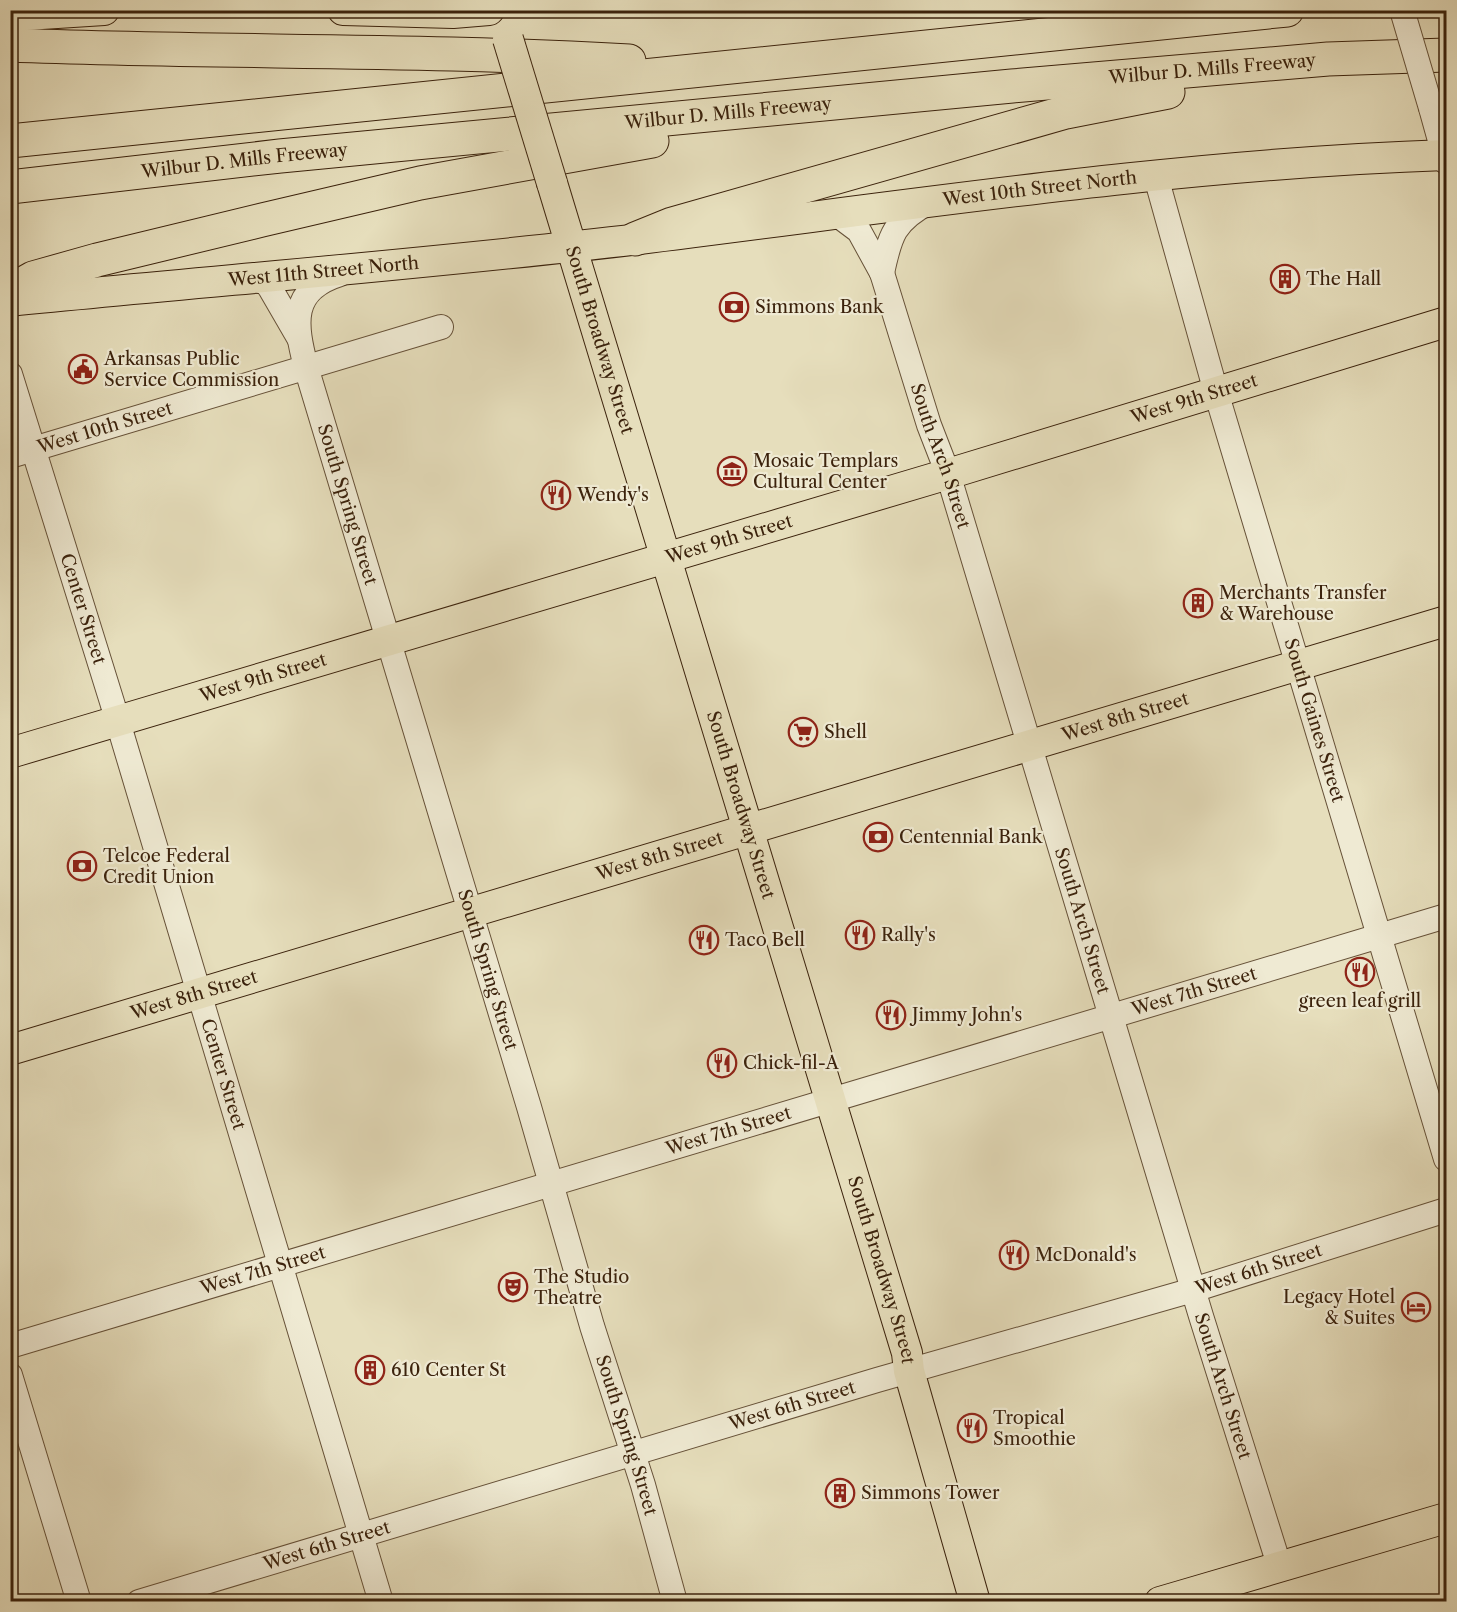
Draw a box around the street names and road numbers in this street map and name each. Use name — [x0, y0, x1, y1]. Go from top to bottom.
street label: Wilbur D. Mills Freeway — [1107, 49, 1318, 89]
street label: Wilbur D. Mills Freeway — [623, 92, 834, 134]
street label: Wilbur D. Mills Freeway — [139, 138, 350, 183]
street label: West 10th Street North — [940, 167, 1138, 211]
street label: South Broadway Street — [561, 243, 639, 437]
street label: West 11th Street North — [226, 252, 420, 291]
street label: West 9th Street — [1127, 369, 1261, 429]
street label: South Arch Street — [906, 381, 975, 532]
street label: West 10th Street — [34, 397, 176, 458]
street label: South Spring Street — [313, 421, 382, 588]
street label: West 9th Street — [662, 510, 796, 569]
street label: Center Street — [55, 551, 111, 668]
street label: South Gaines Street — [1280, 636, 1350, 806]
street label: West 9th Street — [196, 648, 330, 707]
street label: West 8th Street — [1058, 687, 1192, 746]
street label: South Broadway Street — [702, 708, 780, 902]
street label: West 8th Street — [593, 826, 726, 886]
street label: South Arch Street — [1050, 845, 1115, 997]
street label: South Spring Street — [453, 887, 522, 1053]
street label: West 7th Street — [1128, 962, 1260, 1021]
street label: West 8th Street — [127, 966, 261, 1025]
street label: Center Street — [196, 1016, 250, 1133]
street label: West 7th Street — [662, 1102, 794, 1160]
street label: South Broadway Street — [843, 1173, 919, 1366]
street label: West 6th Street — [1192, 1239, 1325, 1300]
street label: West 7th Street — [197, 1241, 329, 1300]
street label: South Arch Street — [1190, 1310, 1256, 1462]
street label: South Spring Street — [591, 1352, 662, 1519]
street label: West 6th Street — [725, 1376, 859, 1435]
street label: West 6th Street — [260, 1516, 393, 1575]

